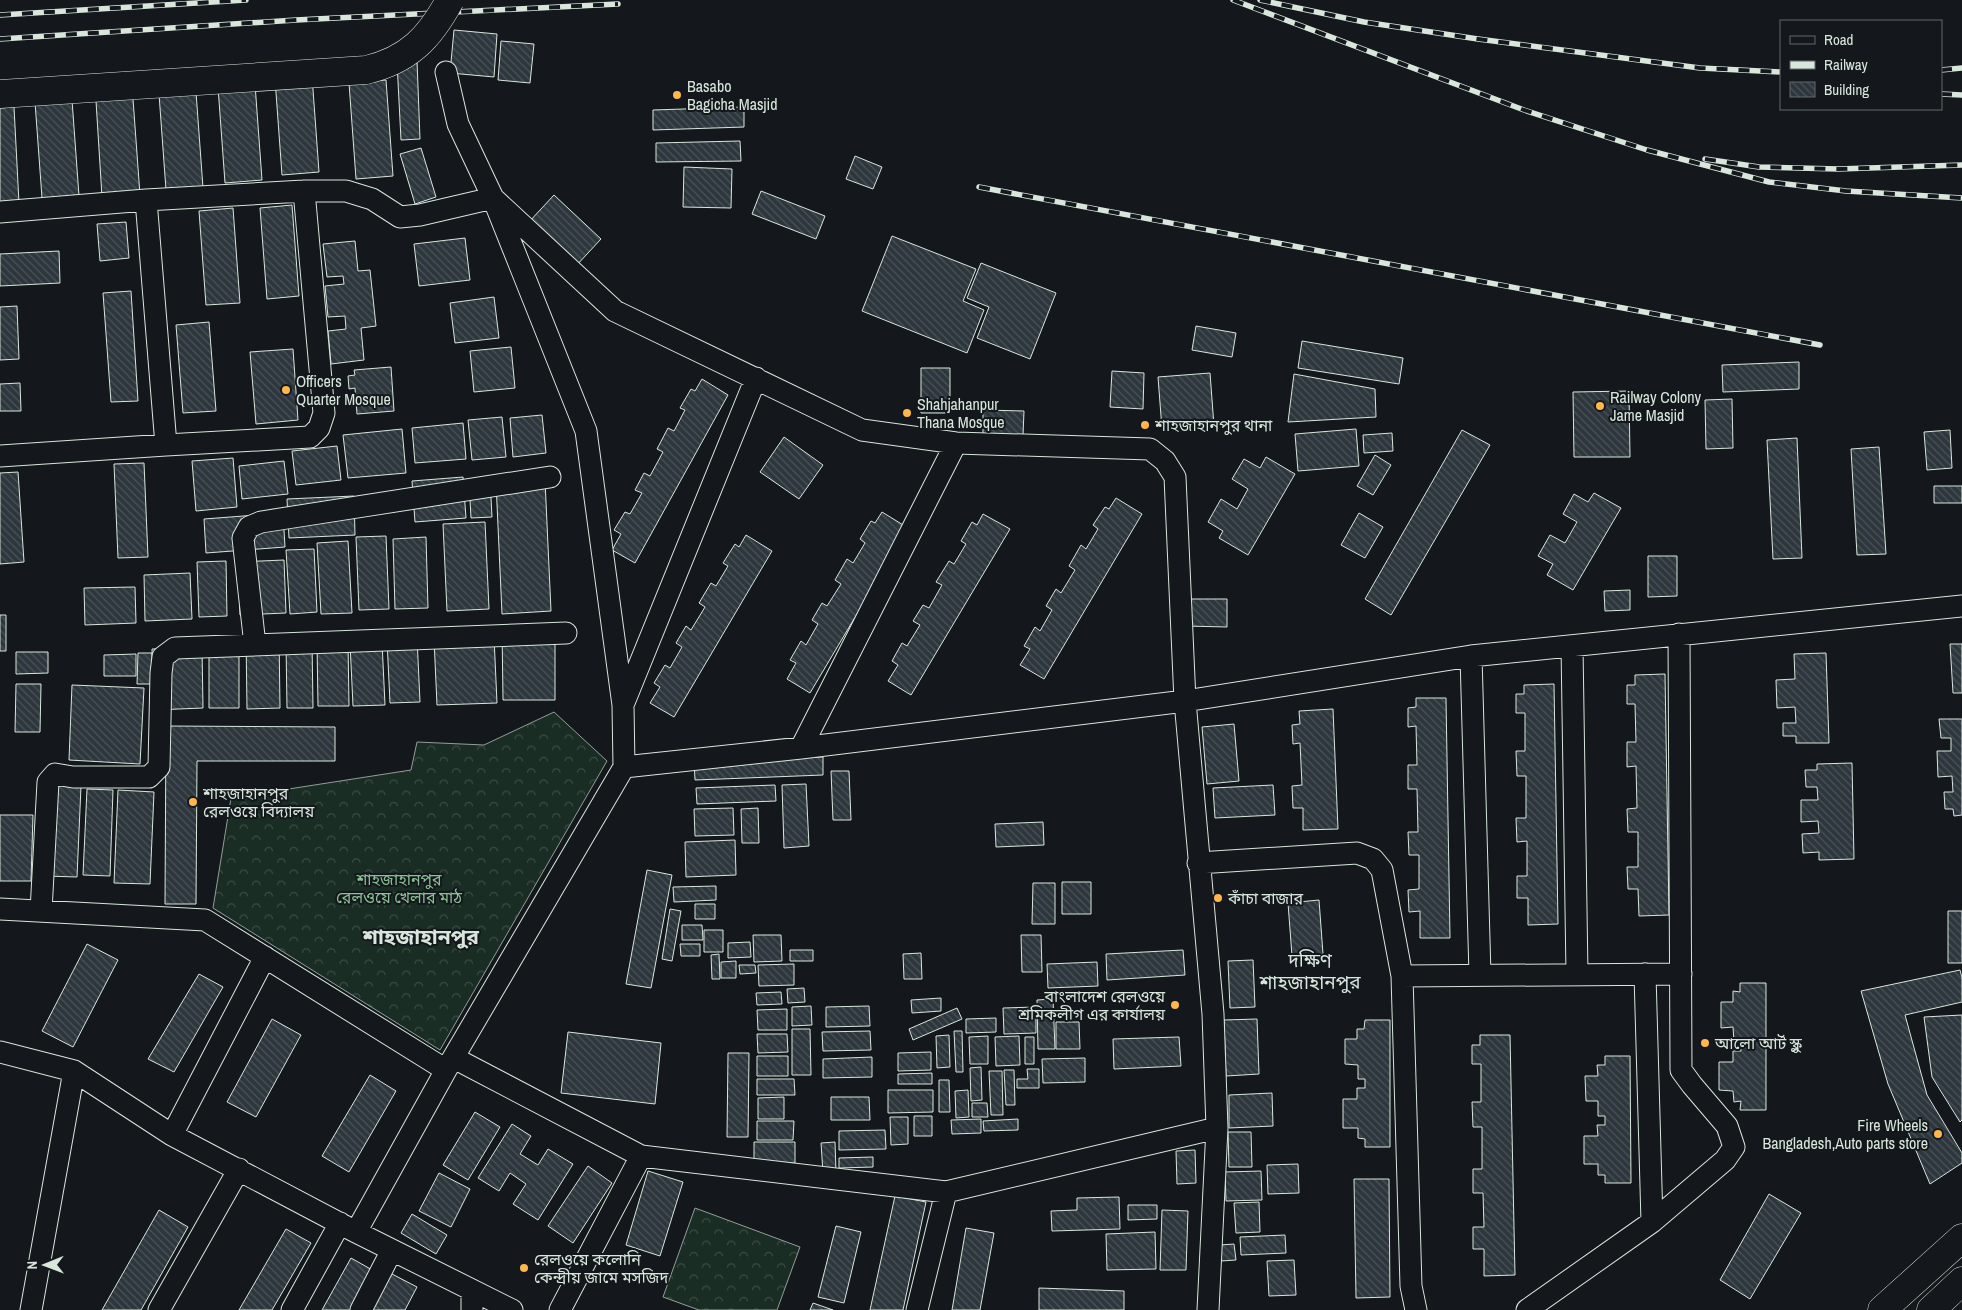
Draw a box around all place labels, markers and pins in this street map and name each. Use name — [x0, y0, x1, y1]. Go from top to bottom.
place label: Basabo Bagicha Masjid — [687, 75, 777, 115]
marker: Basabo Bagicha Masjid — [671, 89, 683, 101]
place label: Officers Quarter Mosque — [296, 370, 391, 410]
marker: Officers Quarter Mosque — [280, 384, 292, 396]
place label: Railway Colony Jame Masjid — [1610, 386, 1702, 426]
place label: Shahjahanpur Thana Mosque — [917, 393, 1005, 433]
marker: Railway Colony Jame Masjid — [1594, 400, 1606, 412]
marker: Shahjahanpur Thana Mosque — [901, 407, 913, 419]
place label: শাহজাহানপুর থানা — [1154, 414, 1273, 436]
marker: শাহজাহানপুর থানা — [1139, 419, 1151, 431]
place label: শাহজাহানপুর রেলওয়ে বিদ্যালয় — [202, 782, 315, 822]
marker: শাহজাহানপুর রেলওয়ে বিদ্যালয় — [187, 796, 199, 808]
place label: কাঁচা বাজার — [1227, 887, 1304, 909]
marker: কাঁচা বাজার — [1212, 892, 1224, 904]
place label: বাংলাদেশ রেলওয়ে শ্রমিকলীগ এর কার্যালয় — [1017, 985, 1166, 1025]
marker: বাংলাদেশ রেলওয়ে শ্রমিকলীগ এর কার্যালয় — [1169, 999, 1181, 1011]
place label: আলো আর্ট স্কুল — [1714, 1032, 1803, 1054]
marker: আলো আর্ট স্কুল — [1699, 1037, 1711, 1049]
place label: Fire Wheels Bangladesh,Auto parts store — [1762, 1114, 1928, 1154]
marker: Fire Wheels Bangladesh,Auto parts store — [1932, 1128, 1944, 1140]
place label: রেলওয়ে কলোনি কেন্দ্রীয় জামে মসজিদ — [534, 1248, 670, 1288]
marker: রেলওয়ে কলোনি কেন্দ্রীয় জামে মসজিদ — [518, 1262, 530, 1274]

